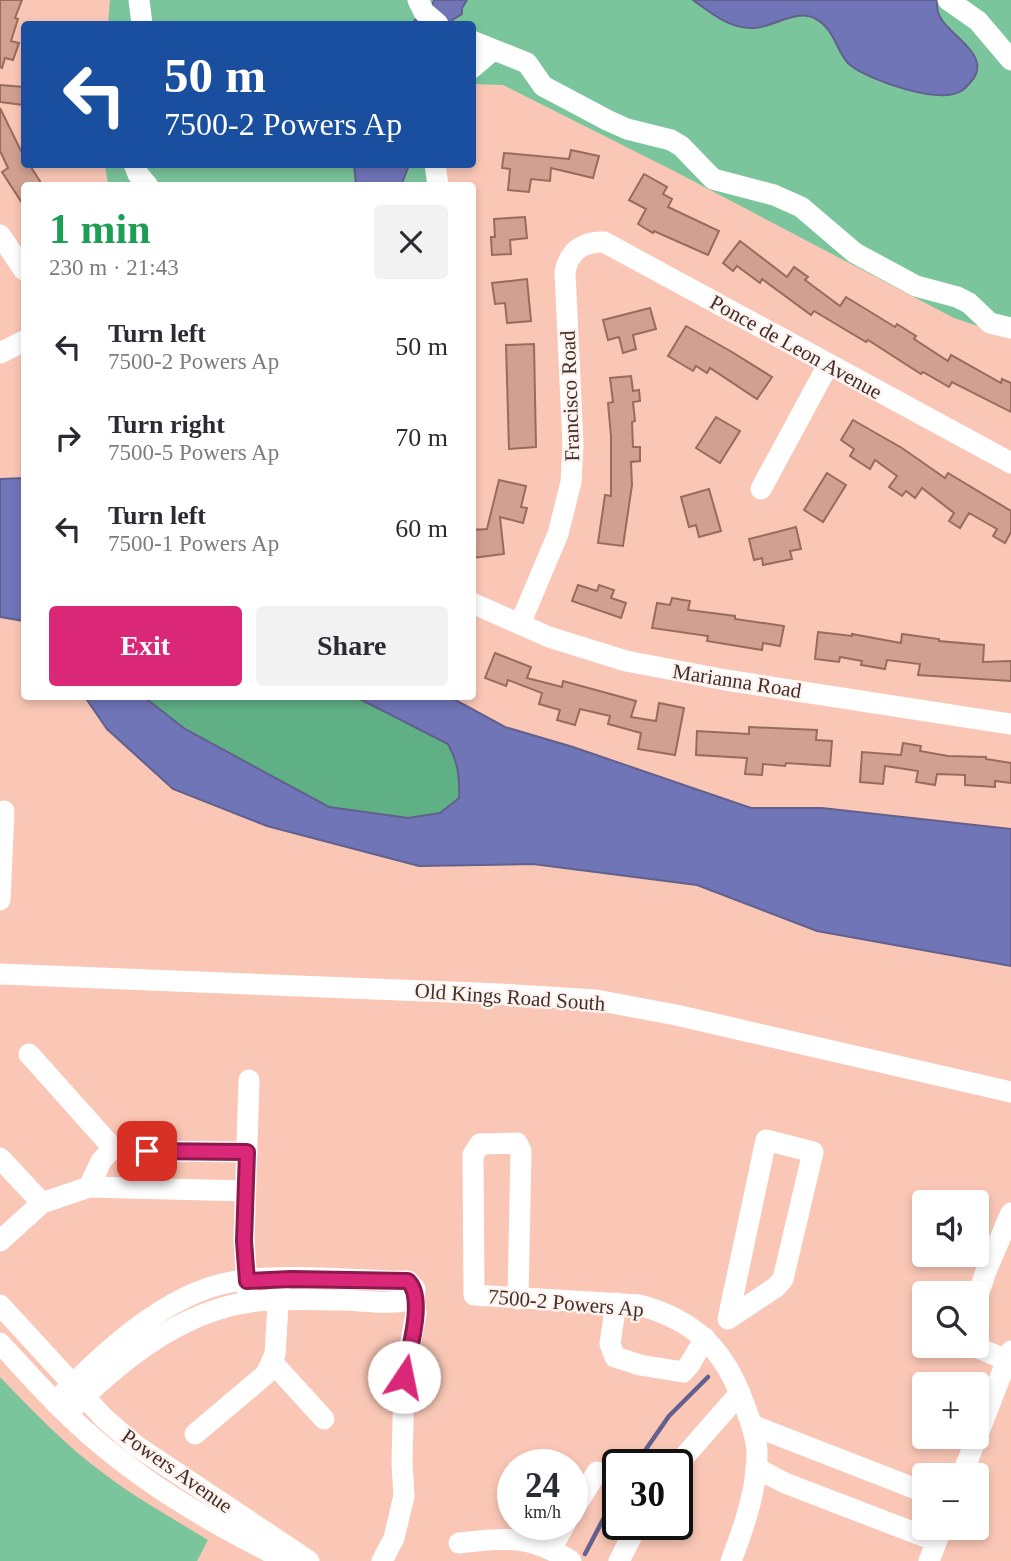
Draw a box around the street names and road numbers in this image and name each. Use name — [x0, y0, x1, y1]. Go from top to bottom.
street label: Ponce de Leon Avenue — [706, 290, 886, 404]
street label: Francisco Road — [556, 330, 584, 462]
street label: Marianna Road — [671, 659, 804, 703]
street label: Old Kings Road South — [414, 978, 606, 1016]
street label: 7500-2 Powers Ap — [487, 1284, 645, 1322]
street label: Powers Avenue — [117, 1424, 237, 1518]

